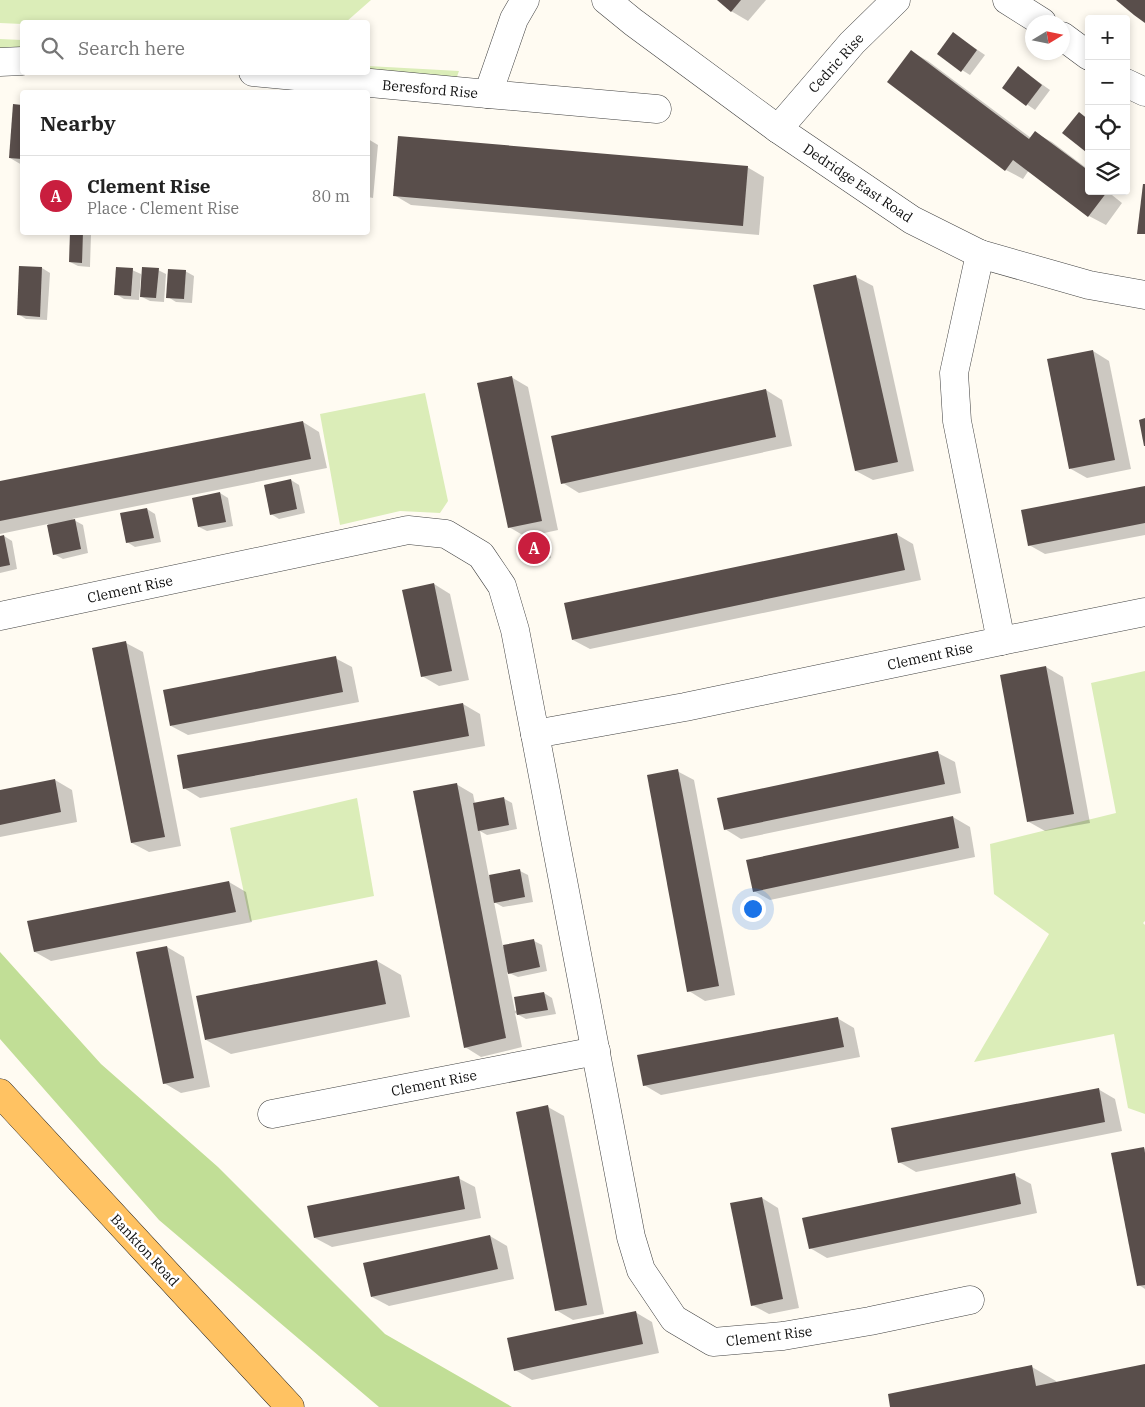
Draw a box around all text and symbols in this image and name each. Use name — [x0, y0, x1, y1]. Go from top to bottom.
north arrow — [1025, 15, 1070, 60]
map controls — [1085, 15, 1130, 195]
button: + — [1085, 15, 1130, 60]
search box — [20, 20, 370, 75]
street label: Cedric Rise — [804, 29, 868, 97]
icon: search — [38, 34, 66, 62]
text: Search here — [78, 36, 185, 60]
button: − — [1085, 60, 1130, 105]
street label: Beresford Rise — [381, 76, 479, 102]
button: locate — [1085, 105, 1130, 150]
text: Nearby — [40, 109, 116, 137]
street label: Dedridge East Road — [800, 140, 917, 227]
button: layers — [1085, 150, 1130, 195]
text: Clement Rise — [87, 174, 211, 198]
text: A — [50, 186, 62, 206]
text: 80 m — [312, 186, 350, 206]
text: Place · Clement Rise — [87, 198, 239, 218]
pin: A — [518, 529, 550, 567]
street label: Clement Rise — [86, 571, 174, 607]
street label: Clement Rise — [886, 638, 974, 674]
your location — [740, 896, 766, 922]
street label: Clement Rise — [390, 1066, 478, 1100]
street label: Bankton Road — [107, 1210, 183, 1290]
street label: Clement Rise — [725, 1322, 813, 1350]

